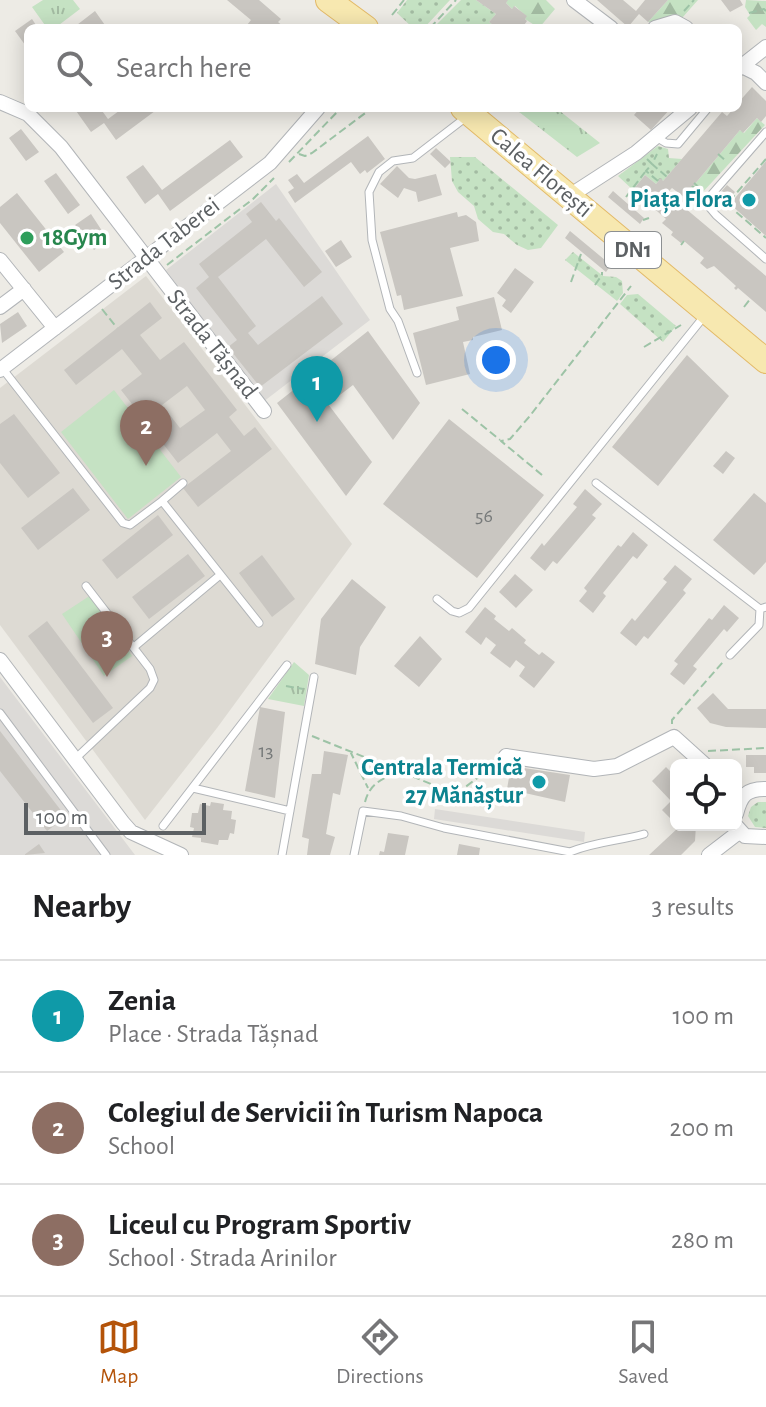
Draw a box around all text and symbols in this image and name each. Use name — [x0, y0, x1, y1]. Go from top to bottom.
search box — [24, 24, 742, 112]
icon: search — [52, 46, 96, 90]
text: Search here — [116, 53, 252, 83]
street label: Calea Florești — [485, 124, 596, 223]
place label: Piața Flora — [630, 188, 733, 214]
marker: Piața Flora — [740, 191, 758, 209]
street label: Strada Taberei — [104, 193, 224, 295]
place label: 18Gym — [43, 226, 107, 250]
marker: 18Gym — [18, 229, 36, 247]
road number: DN1 — [605, 232, 661, 268]
street label: Strada Tășnad — [161, 285, 262, 404]
your location — [476, 340, 516, 380]
pin: 1 — [291, 356, 343, 422]
pin: 2 — [120, 400, 172, 466]
house number: 56 — [475, 506, 493, 526]
pin: 3 — [81, 611, 133, 677]
house number: 13 — [258, 741, 274, 761]
place label: Centrala Termică 27 Mănăștur — [361, 756, 524, 810]
map controls — [670, 759, 742, 831]
button: locate — [670, 759, 742, 831]
marker: Centrala Termică 27 Mănăștur — [530, 773, 548, 791]
scale bar — [24, 799, 206, 835]
text: 100 m — [36, 806, 88, 828]
text: Nearby — [32, 890, 131, 924]
text: 3 results — [651, 894, 734, 920]
text: Zenia — [108, 986, 176, 1016]
text: 1 — [53, 1003, 63, 1029]
text: 100 m — [673, 1003, 734, 1029]
text: Place · Strada Tășnad — [108, 1021, 318, 1047]
text: Colegiul de Servicii în Turism Napoca — [108, 1098, 543, 1128]
text: 2 — [52, 1115, 64, 1141]
text: 200 m — [670, 1115, 734, 1141]
text: School — [108, 1133, 175, 1159]
text: Liceul cu Program Sportiv — [108, 1210, 411, 1240]
text: 3 — [52, 1227, 64, 1253]
text: 280 m — [671, 1227, 734, 1253]
text: School · Strada Arinilor — [108, 1245, 337, 1271]
tab: Map — [97, 1315, 141, 1389]
tab: Directions — [336, 1315, 424, 1389]
tab: Saved — [618, 1315, 669, 1389]

